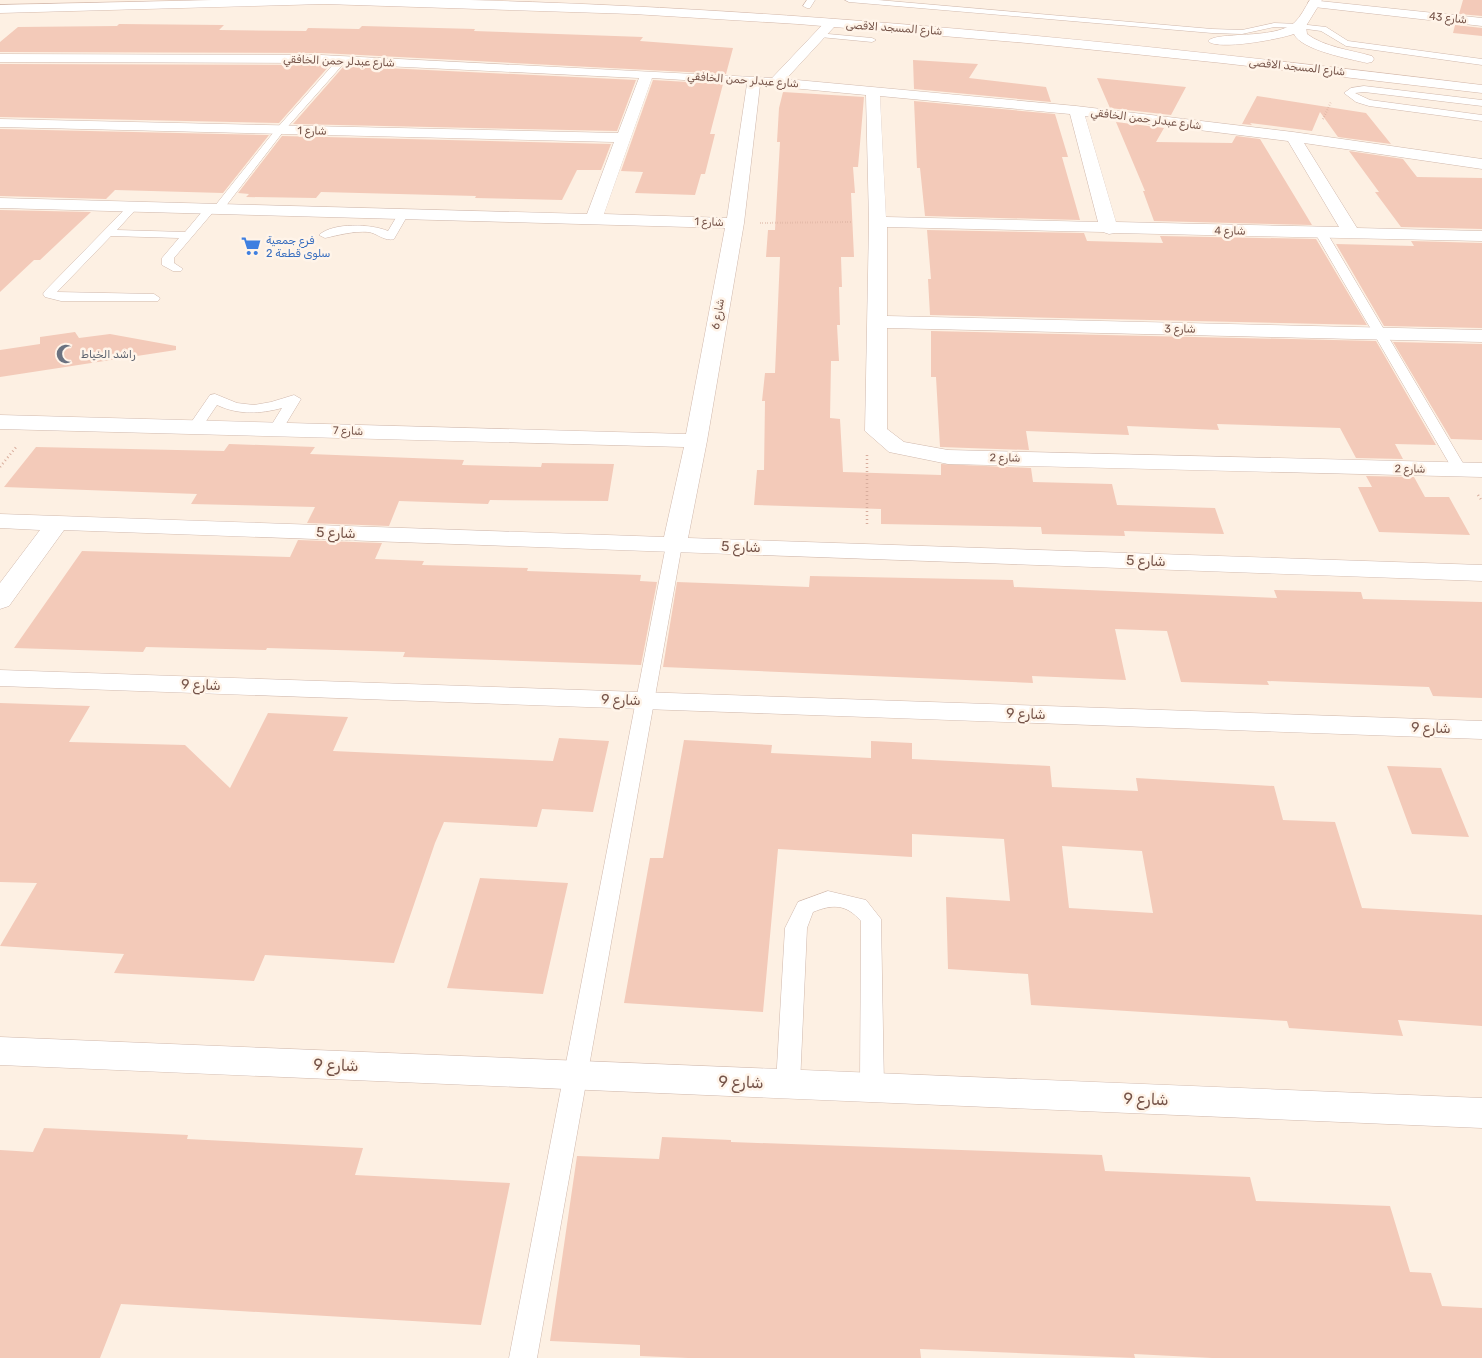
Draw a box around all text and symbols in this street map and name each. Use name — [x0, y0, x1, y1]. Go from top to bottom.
street label: شارع 43 — [1428, 10, 1468, 28]
street label: شارع المسجد الاقصى — [845, 18, 943, 40]
street label: شارع عبدلر حمن الخافقي — [283, 53, 395, 71]
street label: شارع المسجد الاقصى — [1248, 55, 1346, 81]
street label: شارع عبدلر حمن الخافقي — [687, 70, 799, 92]
street label: شارع عبدلر حمن الخافقي — [1090, 106, 1202, 134]
street label: شارع 1 — [297, 124, 327, 140]
street label: شارع 1 — [694, 215, 724, 231]
street label: شارع 4 — [1214, 224, 1246, 240]
place label: فرع جمعية سلوى قطعة 2 — [266, 234, 330, 261]
supermarket icon: فرع جمعية سلوى قطعة 2 — [240, 235, 262, 257]
street label: شارع 6 — [709, 297, 729, 331]
street label: شارع 3 — [1164, 322, 1196, 338]
mosque icon: راشد الخياط — [55, 343, 77, 365]
place label: راشد الخياط — [81, 348, 136, 361]
street label: شارع 7 — [333, 424, 363, 440]
street label: شارع 2 — [989, 451, 1021, 467]
street label: شارع 2 — [1394, 462, 1426, 478]
street label: شارع 5 — [316, 524, 356, 544]
street label: شارع 5 — [721, 538, 761, 558]
street label: شارع 5 — [1126, 552, 1166, 572]
street label: شارع 9 — [181, 676, 221, 696]
street label: شارع 9 — [601, 691, 641, 711]
street label: شارع 9 — [1006, 705, 1046, 725]
street label: شارع 9 — [1411, 719, 1451, 739]
street label: شارع 9 — [313, 1055, 359, 1077]
street label: شارع 9 — [718, 1072, 764, 1094]
street label: شارع 9 — [1123, 1089, 1169, 1111]

